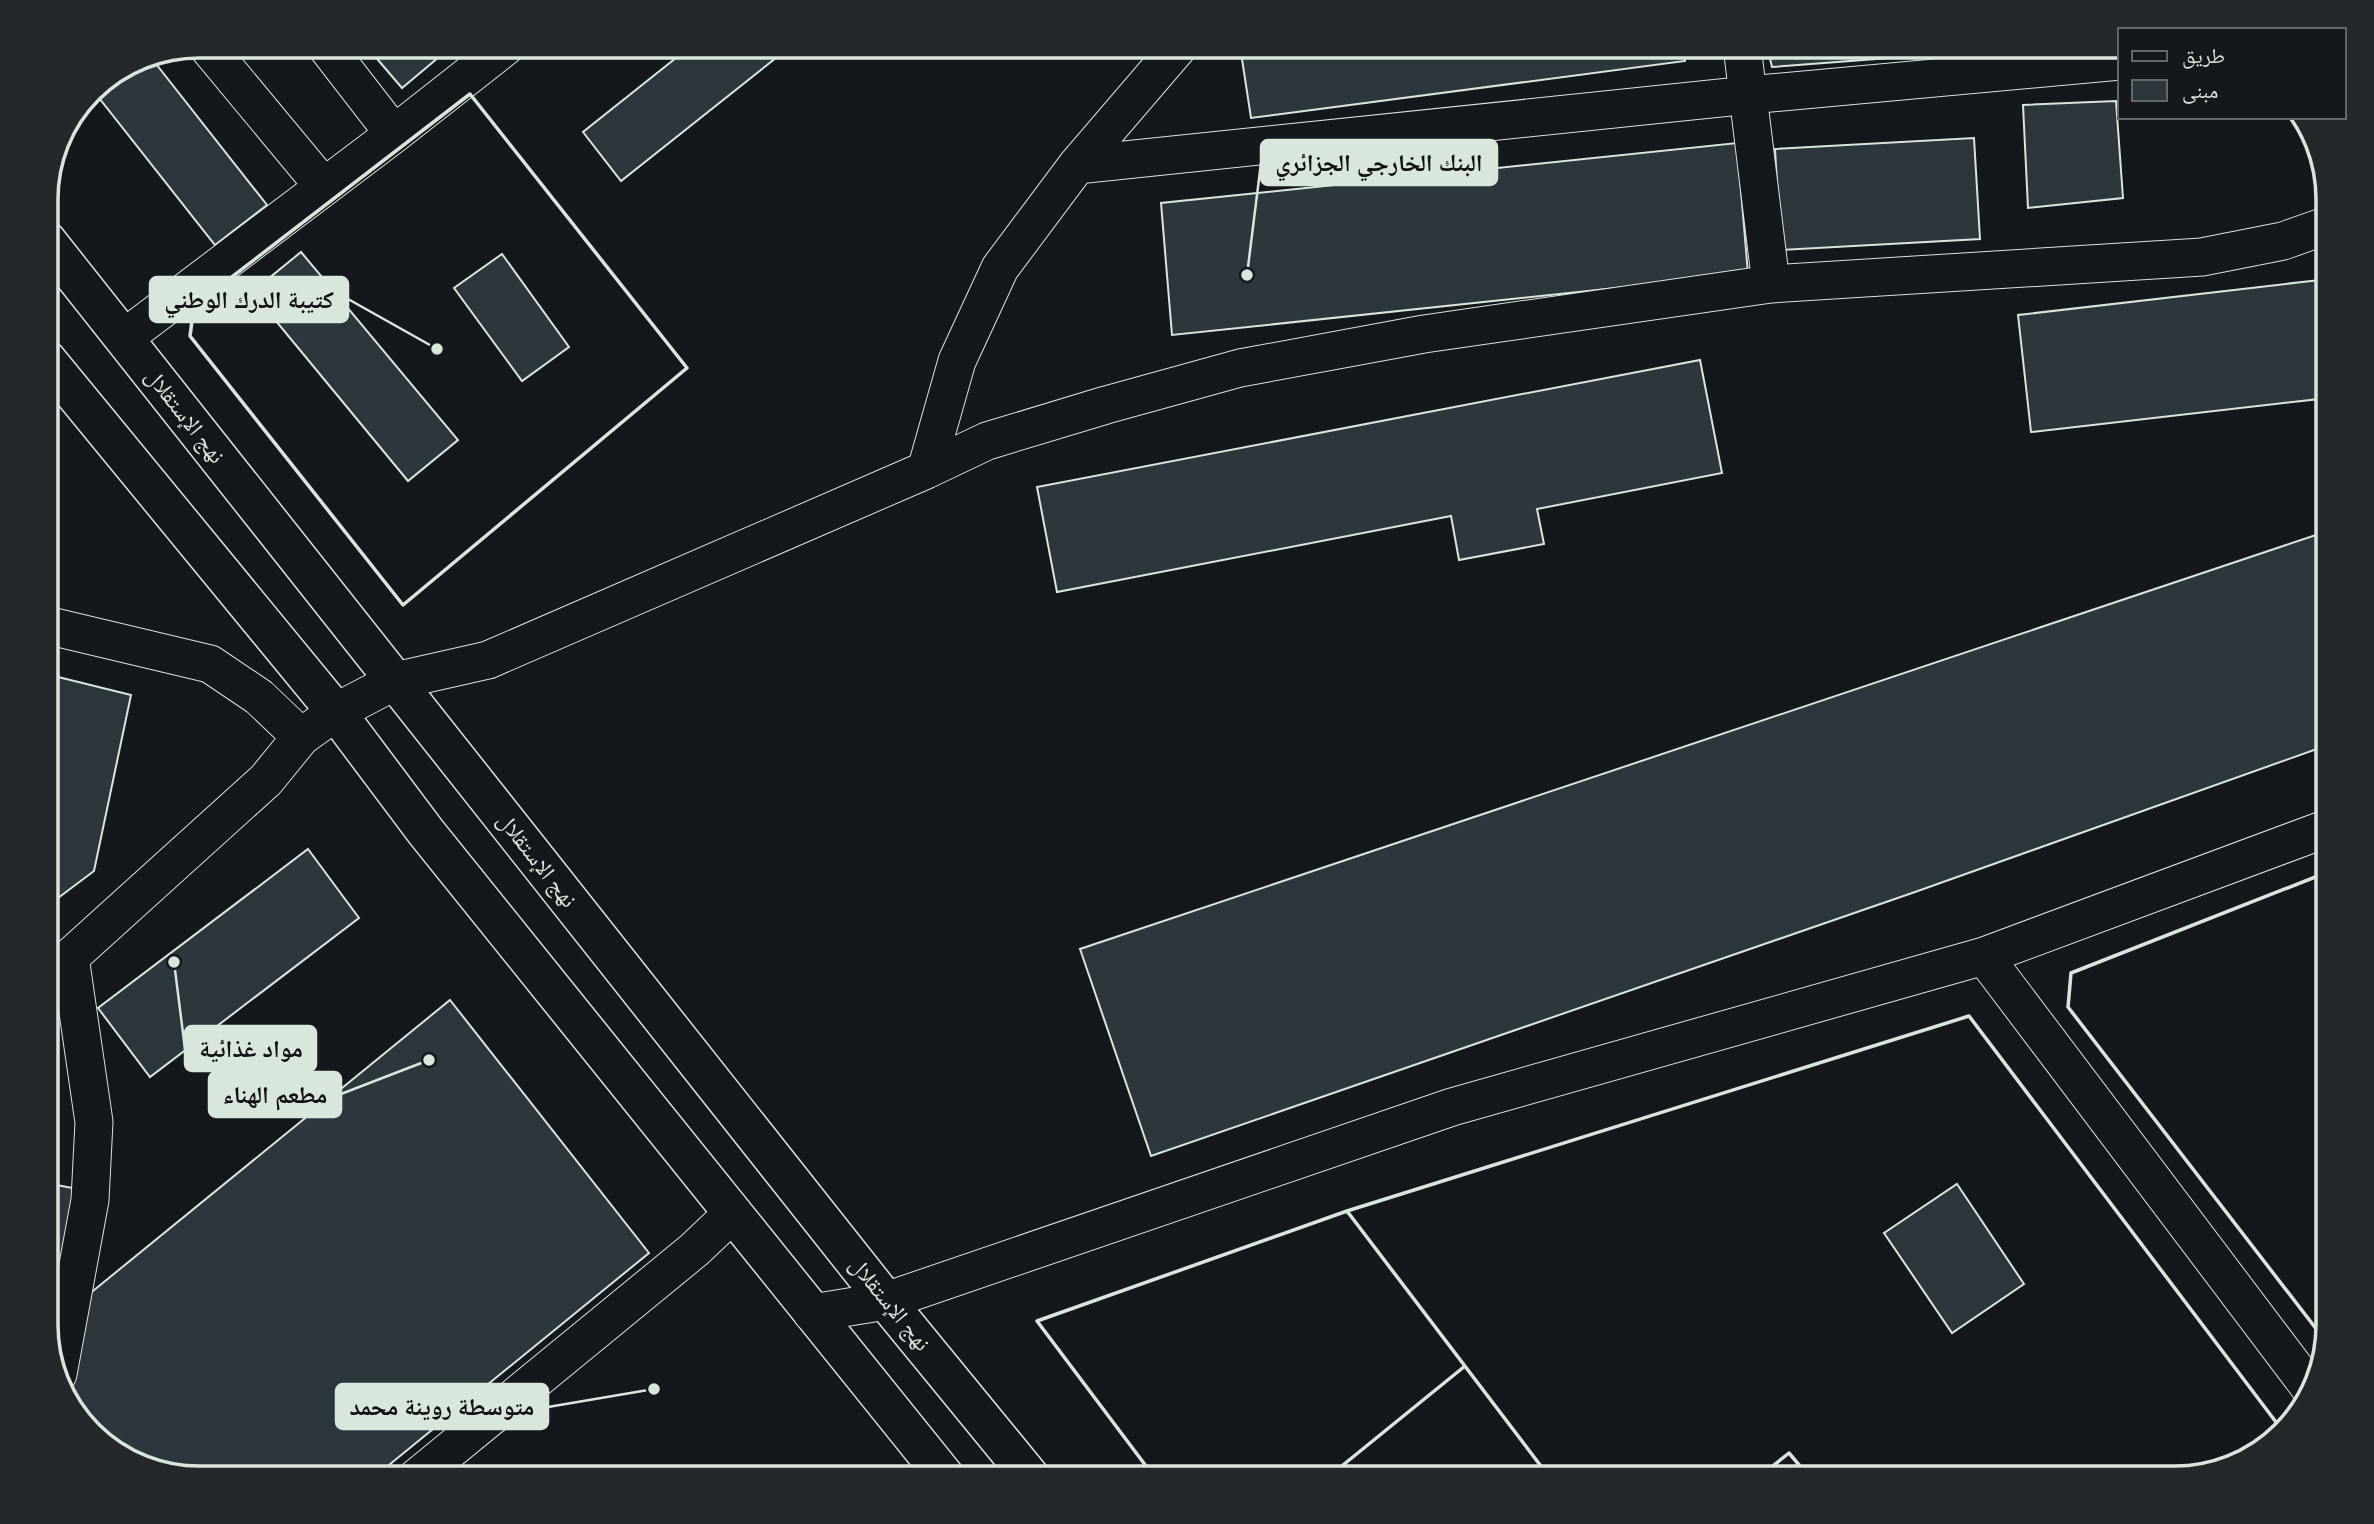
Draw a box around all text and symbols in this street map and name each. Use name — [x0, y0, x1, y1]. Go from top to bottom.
legend — [2118, 28, 2346, 119]
text: طريق — [2182, 44, 2225, 69]
text: مبنى — [2182, 79, 2218, 104]
callout: البنك الخارجي الجزائري — [1261, 140, 1497, 185]
text: البنك الخارجي الجزائري — [1275, 149, 1483, 182]
callout: كتيبة الدرك الوطني — [150, 277, 348, 322]
text: كتيبة الدرك الوطني — [164, 286, 334, 319]
street label: نهج الإستقلال — [139, 363, 231, 470]
street label: نهج الإستقلال — [491, 807, 583, 914]
callout: مواد غذائية — [185, 1026, 316, 1071]
text: مواد غذائية — [199, 1035, 303, 1063]
callout: مطعم الهناء — [209, 1072, 341, 1117]
text: مطعم الهناء — [223, 1081, 327, 1111]
street label: نهج الإستقلال — [843, 1251, 936, 1357]
callout: متوسطة روينة محمد — [336, 1384, 548, 1429]
text: متوسطة روينة محمد — [350, 1393, 534, 1421]

